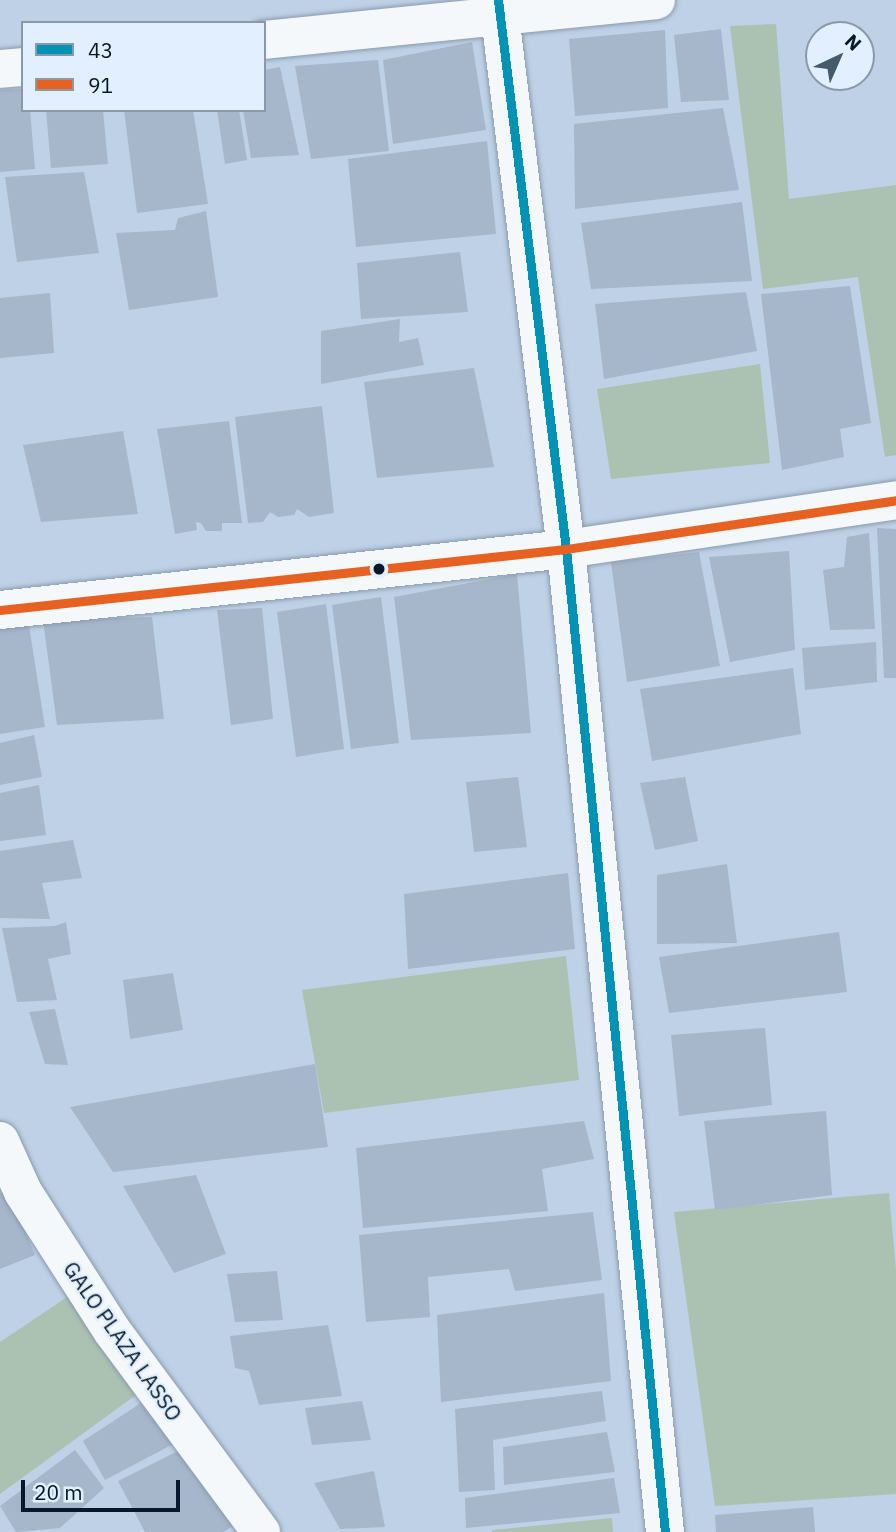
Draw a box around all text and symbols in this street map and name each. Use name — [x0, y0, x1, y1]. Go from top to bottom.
legend — [21, 21, 266, 112]
north arrow — [805, 21, 875, 91]
text: N — [840, 29, 866, 56]
text: 43 — [88, 36, 113, 64]
text: 91 — [88, 71, 113, 99]
unlabelled marker — [372, 562, 386, 576]
street label: GALO PLAZA LASSO — [58, 1256, 188, 1426]
scale bar — [24, 1466, 184, 1510]
text: 20 m — [34, 1478, 83, 1506]

